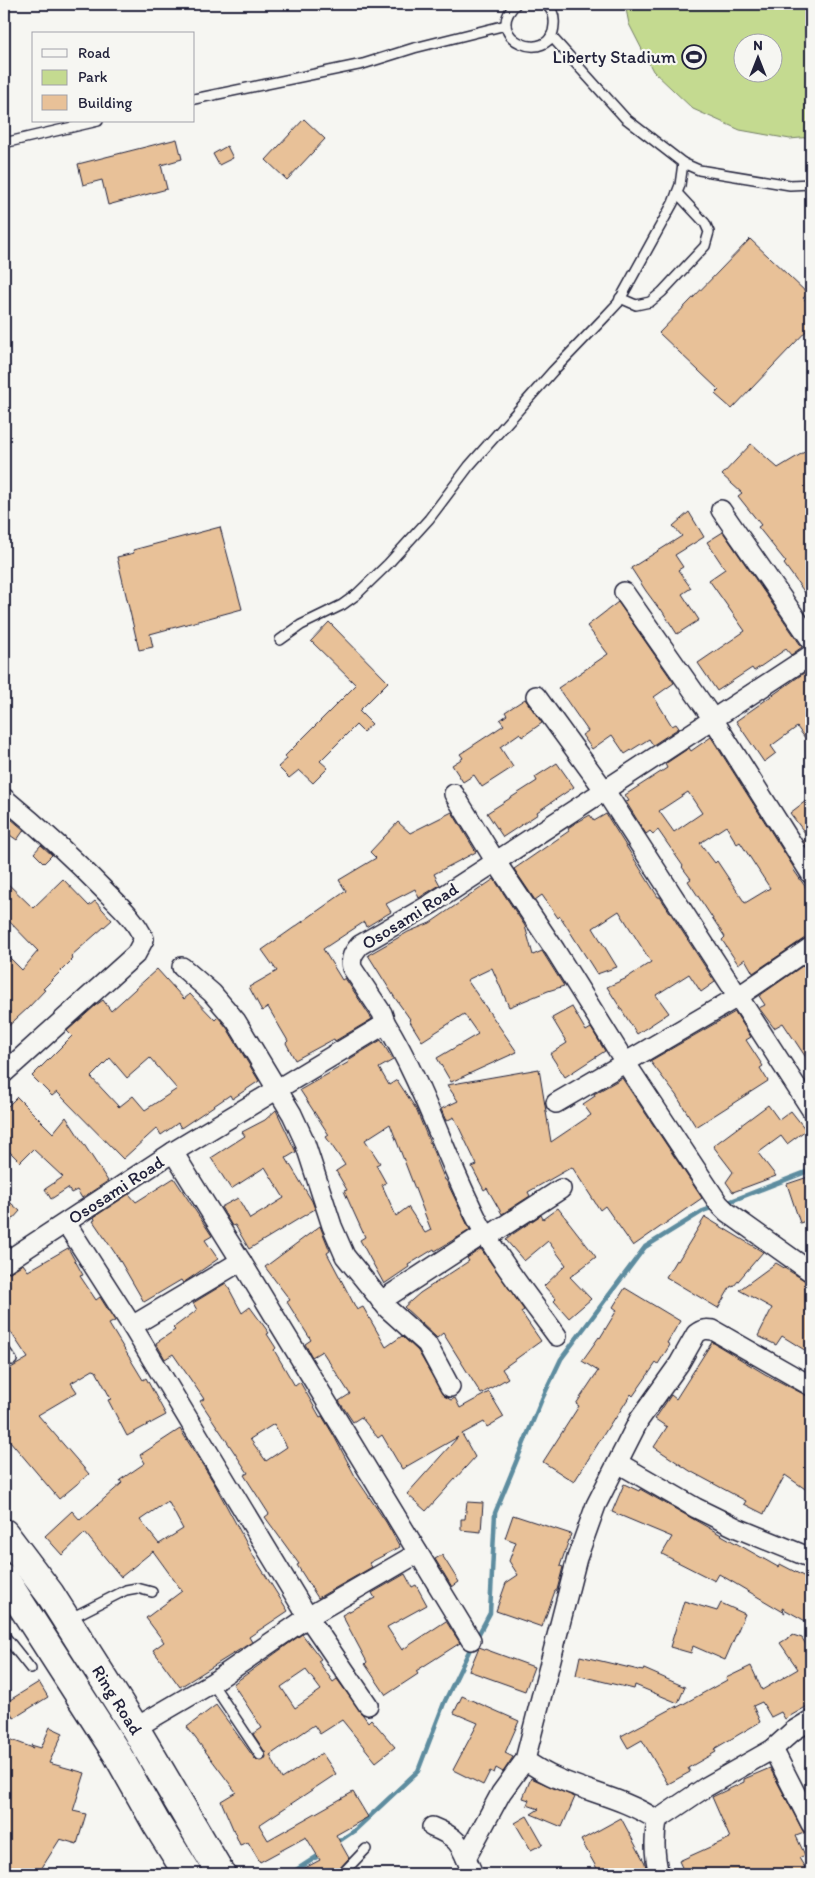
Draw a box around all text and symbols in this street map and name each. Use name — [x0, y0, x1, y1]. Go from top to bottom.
legend — [32, 32, 195, 122]
north arrow — [732, 32, 782, 82]
text: N — [753, 37, 763, 54]
text: Road — [78, 44, 111, 62]
sports icon: Liberty Stadium — [681, 44, 707, 70]
place label: Liberty Stadium — [553, 46, 676, 68]
text: Park — [78, 68, 108, 86]
text: Building — [78, 94, 132, 112]
street label: Ososami Road — [358, 878, 462, 954]
street label: Ososami Road — [64, 1151, 168, 1229]
street label: Ring Road — [87, 1661, 147, 1739]

